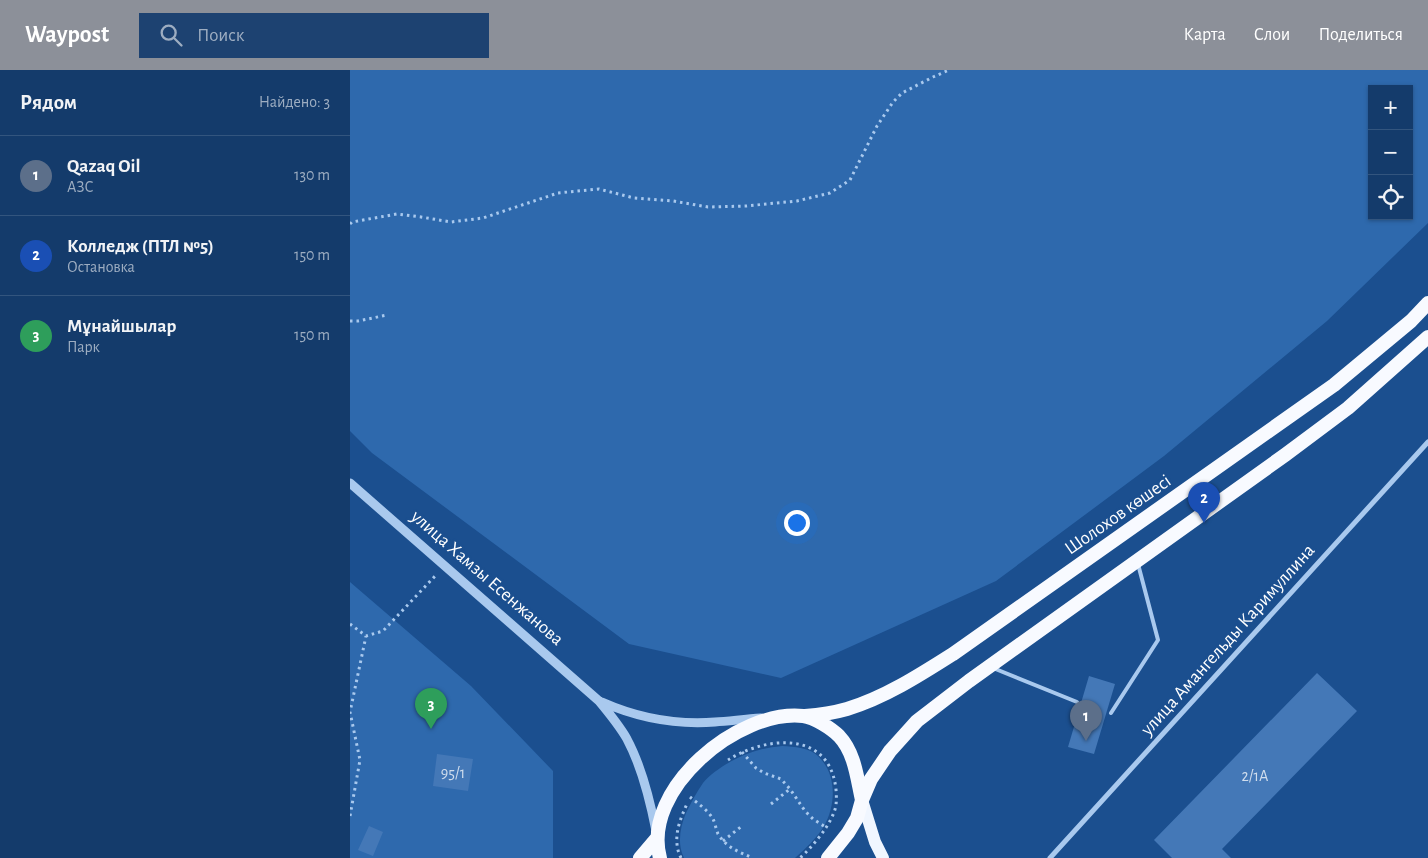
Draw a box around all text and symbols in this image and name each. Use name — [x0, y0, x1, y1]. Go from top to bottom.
search box — [139, 13, 489, 58]
icon: search — [157, 21, 185, 49]
text: Waypost — [25, 23, 109, 47]
text: Поиск — [197, 26, 245, 45]
text: Карта — [1184, 26, 1226, 44]
text: Слои — [1254, 26, 1290, 44]
text: Поделиться — [1318, 26, 1403, 44]
map controls — [1368, 85, 1413, 220]
button: + — [1368, 85, 1413, 130]
text: Рядом — [20, 92, 77, 113]
text: Найдено: 3 — [259, 94, 330, 110]
button: − — [1368, 130, 1413, 175]
text: Qazaq Oil — [67, 157, 141, 176]
text: 1 — [33, 167, 39, 183]
text: 130 m — [294, 167, 330, 183]
button: locate — [1368, 175, 1413, 220]
text: АЗС — [67, 179, 94, 195]
text: Колледж (ПТЛ №5) — [67, 237, 214, 256]
text: 2 — [32, 247, 40, 263]
text: 150 m — [294, 247, 330, 263]
text: Остановка — [67, 259, 135, 275]
text: Мұнайшылар — [67, 317, 176, 336]
text: 3 — [33, 327, 39, 343]
text: 150 m — [294, 327, 330, 343]
text: Парк — [67, 339, 100, 355]
street label: Шолохов көшесі — [1061, 471, 1175, 559]
pin: 2 — [1188, 482, 1220, 523]
street label: улица Хамзы Есенжанова — [406, 506, 567, 649]
your location — [784, 510, 810, 536]
street label: улица Амангельды Каримуллина — [1137, 541, 1319, 740]
pin: 3 — [415, 688, 447, 729]
pin: 1 — [1070, 700, 1102, 741]
house number: 95/1 — [441, 765, 465, 781]
house number: 2/1А — [1242, 768, 1269, 784]

